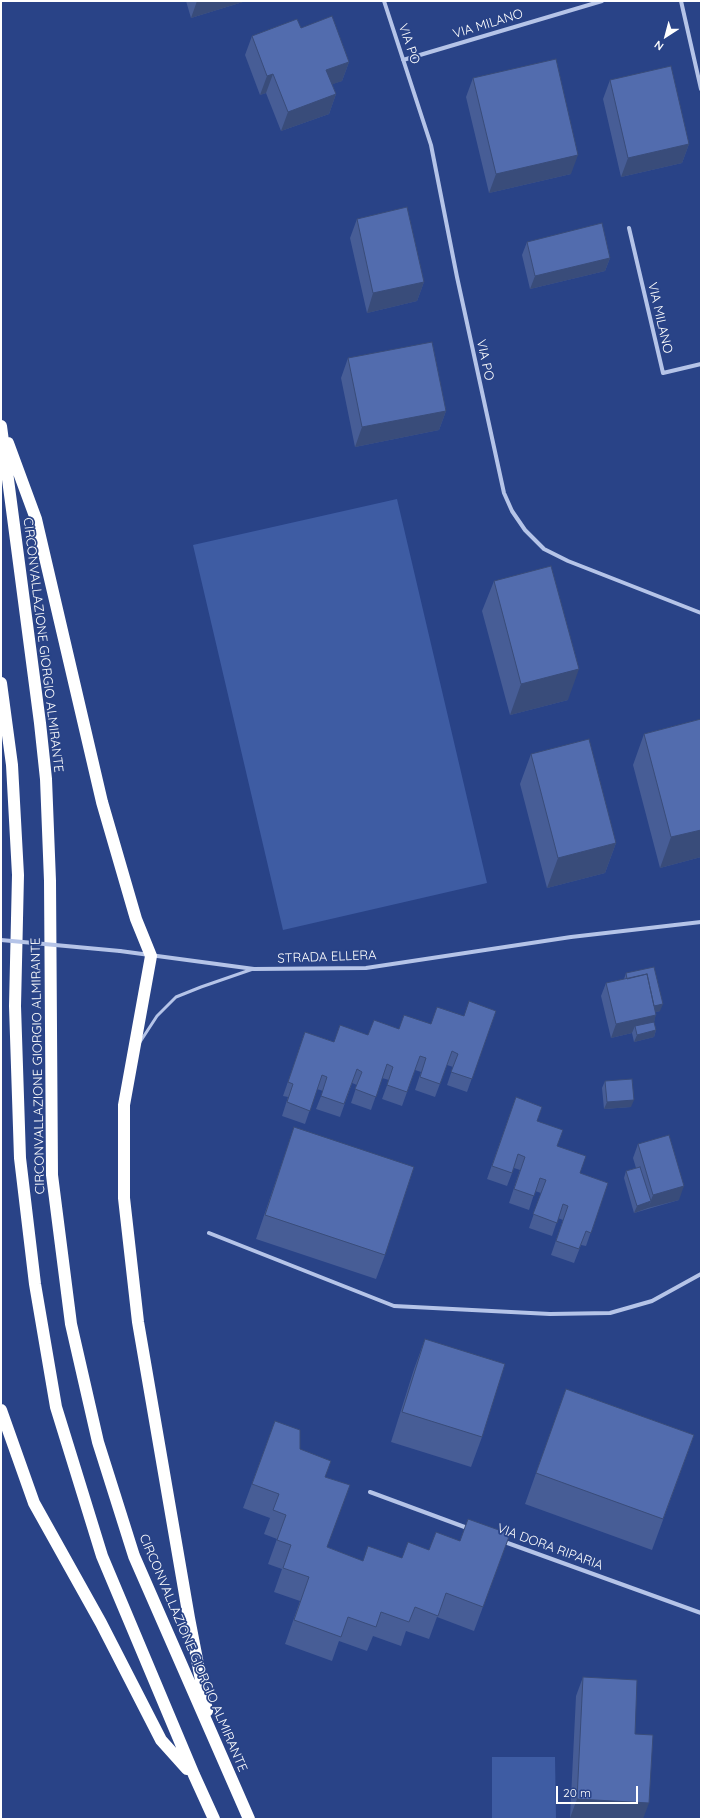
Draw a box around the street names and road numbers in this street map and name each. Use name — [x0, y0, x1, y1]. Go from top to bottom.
street label: VIA MILANO — [451, 6, 525, 42]
street label: VIA PO — [395, 22, 423, 66]
street label: VIA MILANO — [644, 281, 676, 355]
street label: VIA PO — [473, 338, 497, 382]
street label: CIRCONVALLAZIONE GIORGIO ALMIRANTE — [20, 517, 66, 773]
street label: CIRCONVALLAZIONE GIORGIO ALMIRANTE — [28, 937, 48, 1195]
street label: STRADA ELLERA — [277, 947, 377, 967]
street label: VIA DORA RIPARIA — [495, 1521, 605, 1573]
street label: CIRCONVALLAZIONE GIORGIO ALMIRANTE — [136, 1532, 250, 1774]

